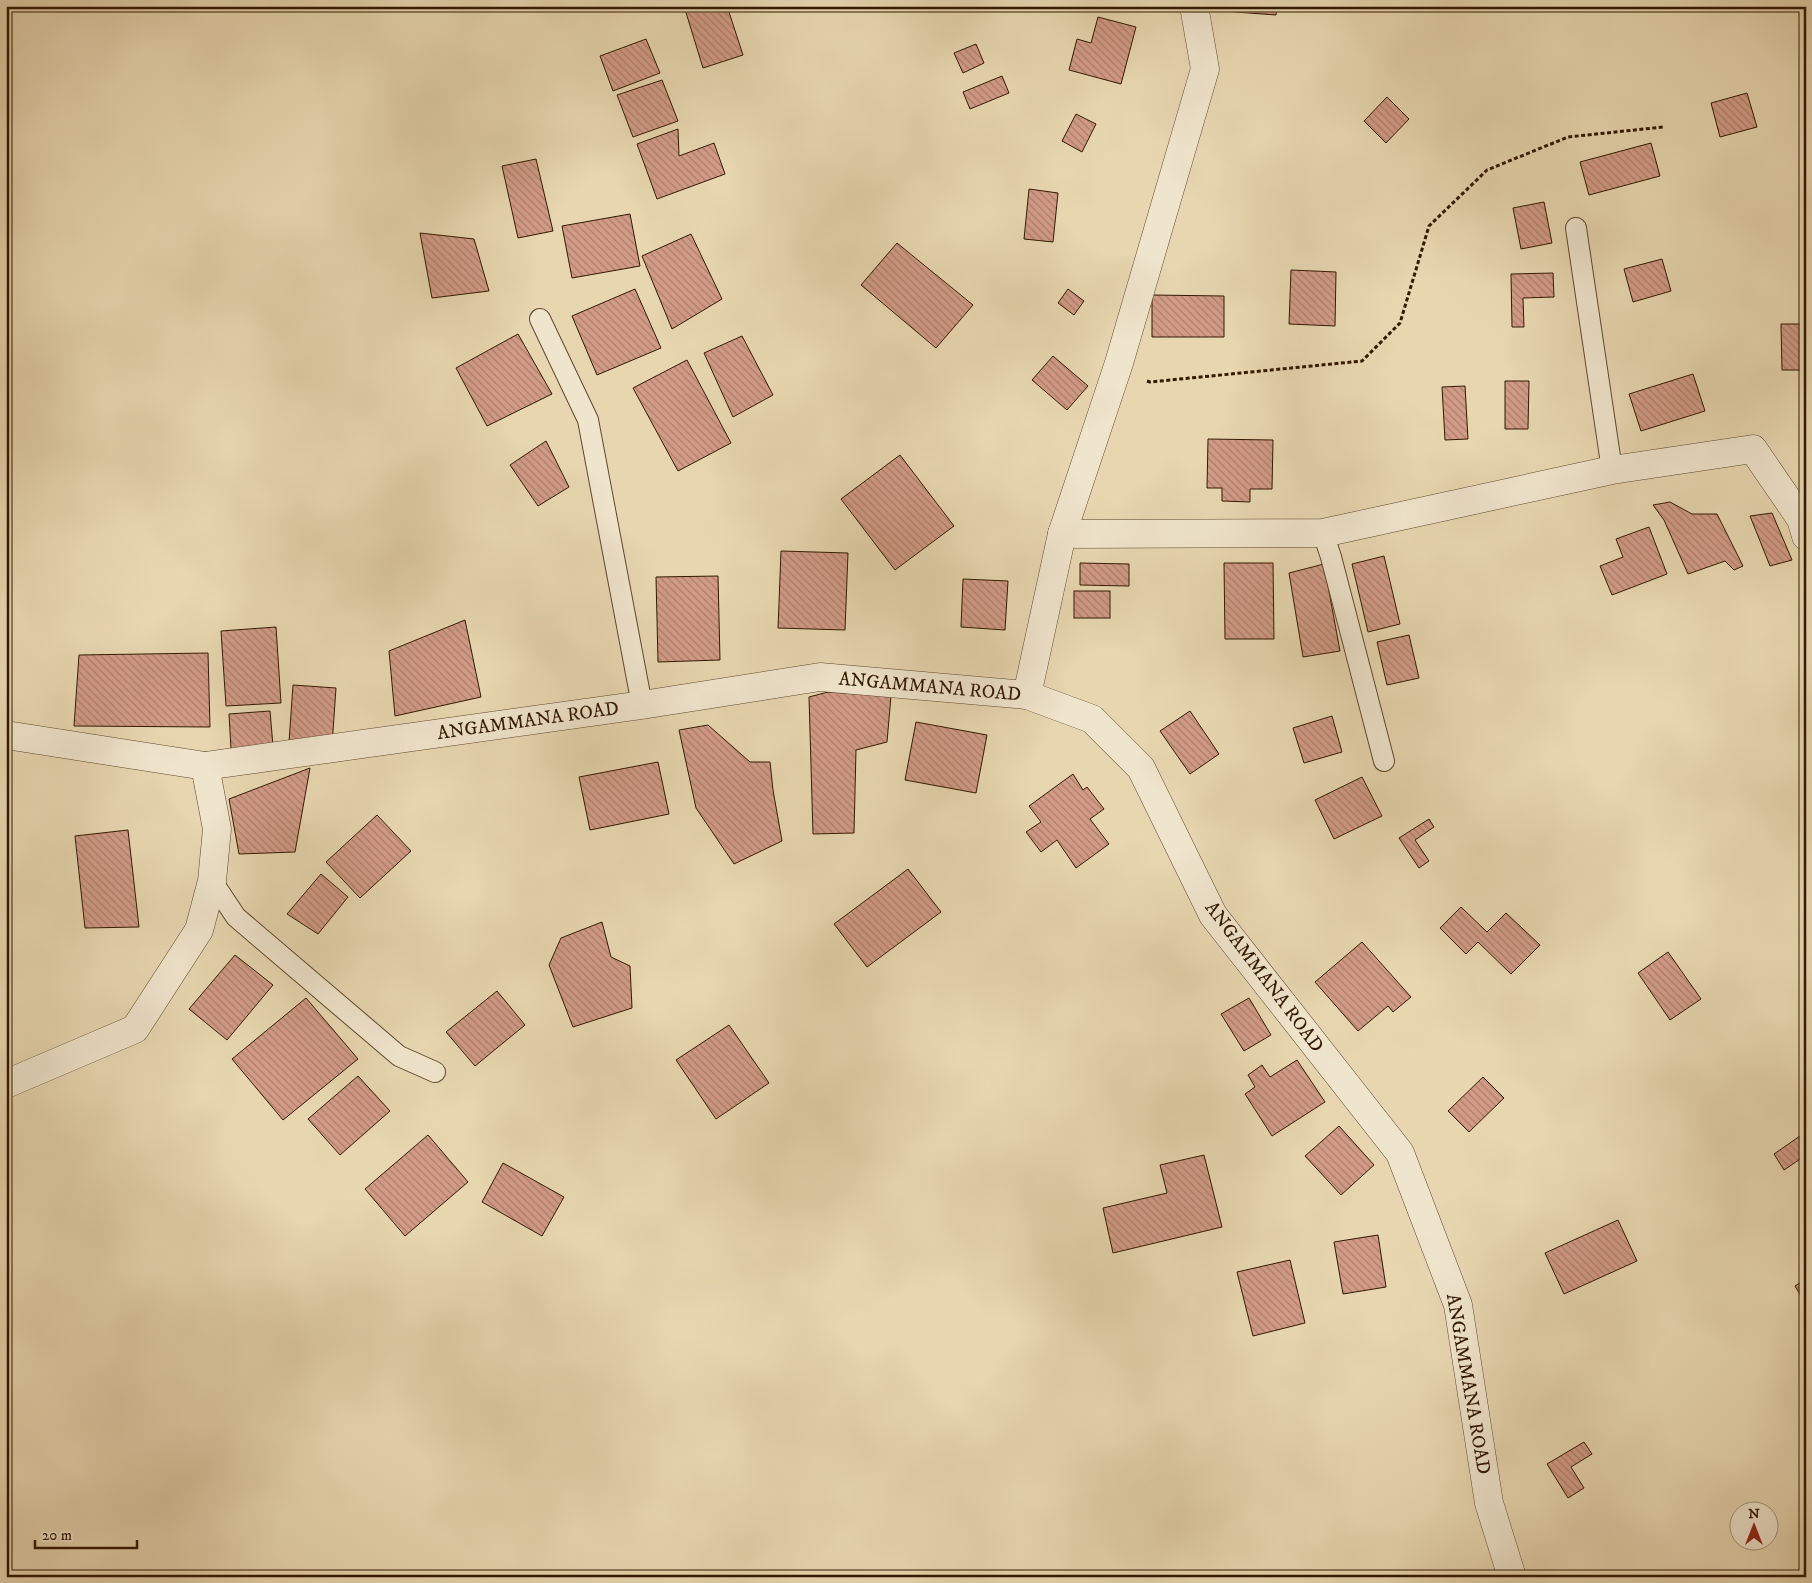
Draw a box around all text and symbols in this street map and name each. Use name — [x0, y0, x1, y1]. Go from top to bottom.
street label: ANGAMMANA ROAD — [838, 668, 1022, 706]
street label: ANGAMMANA ROAD — [436, 697, 620, 745]
street label: ANGAMMANA ROAD — [1200, 897, 1328, 1057]
street label: ANGAMMANA ROAD — [1441, 1292, 1495, 1476]
north arrow — [1730, 1500, 1780, 1550]
text: N — [1748, 1505, 1760, 1523]
scale bar — [35, 1518, 138, 1550]
text: 20 m — [42, 1526, 72, 1545]

